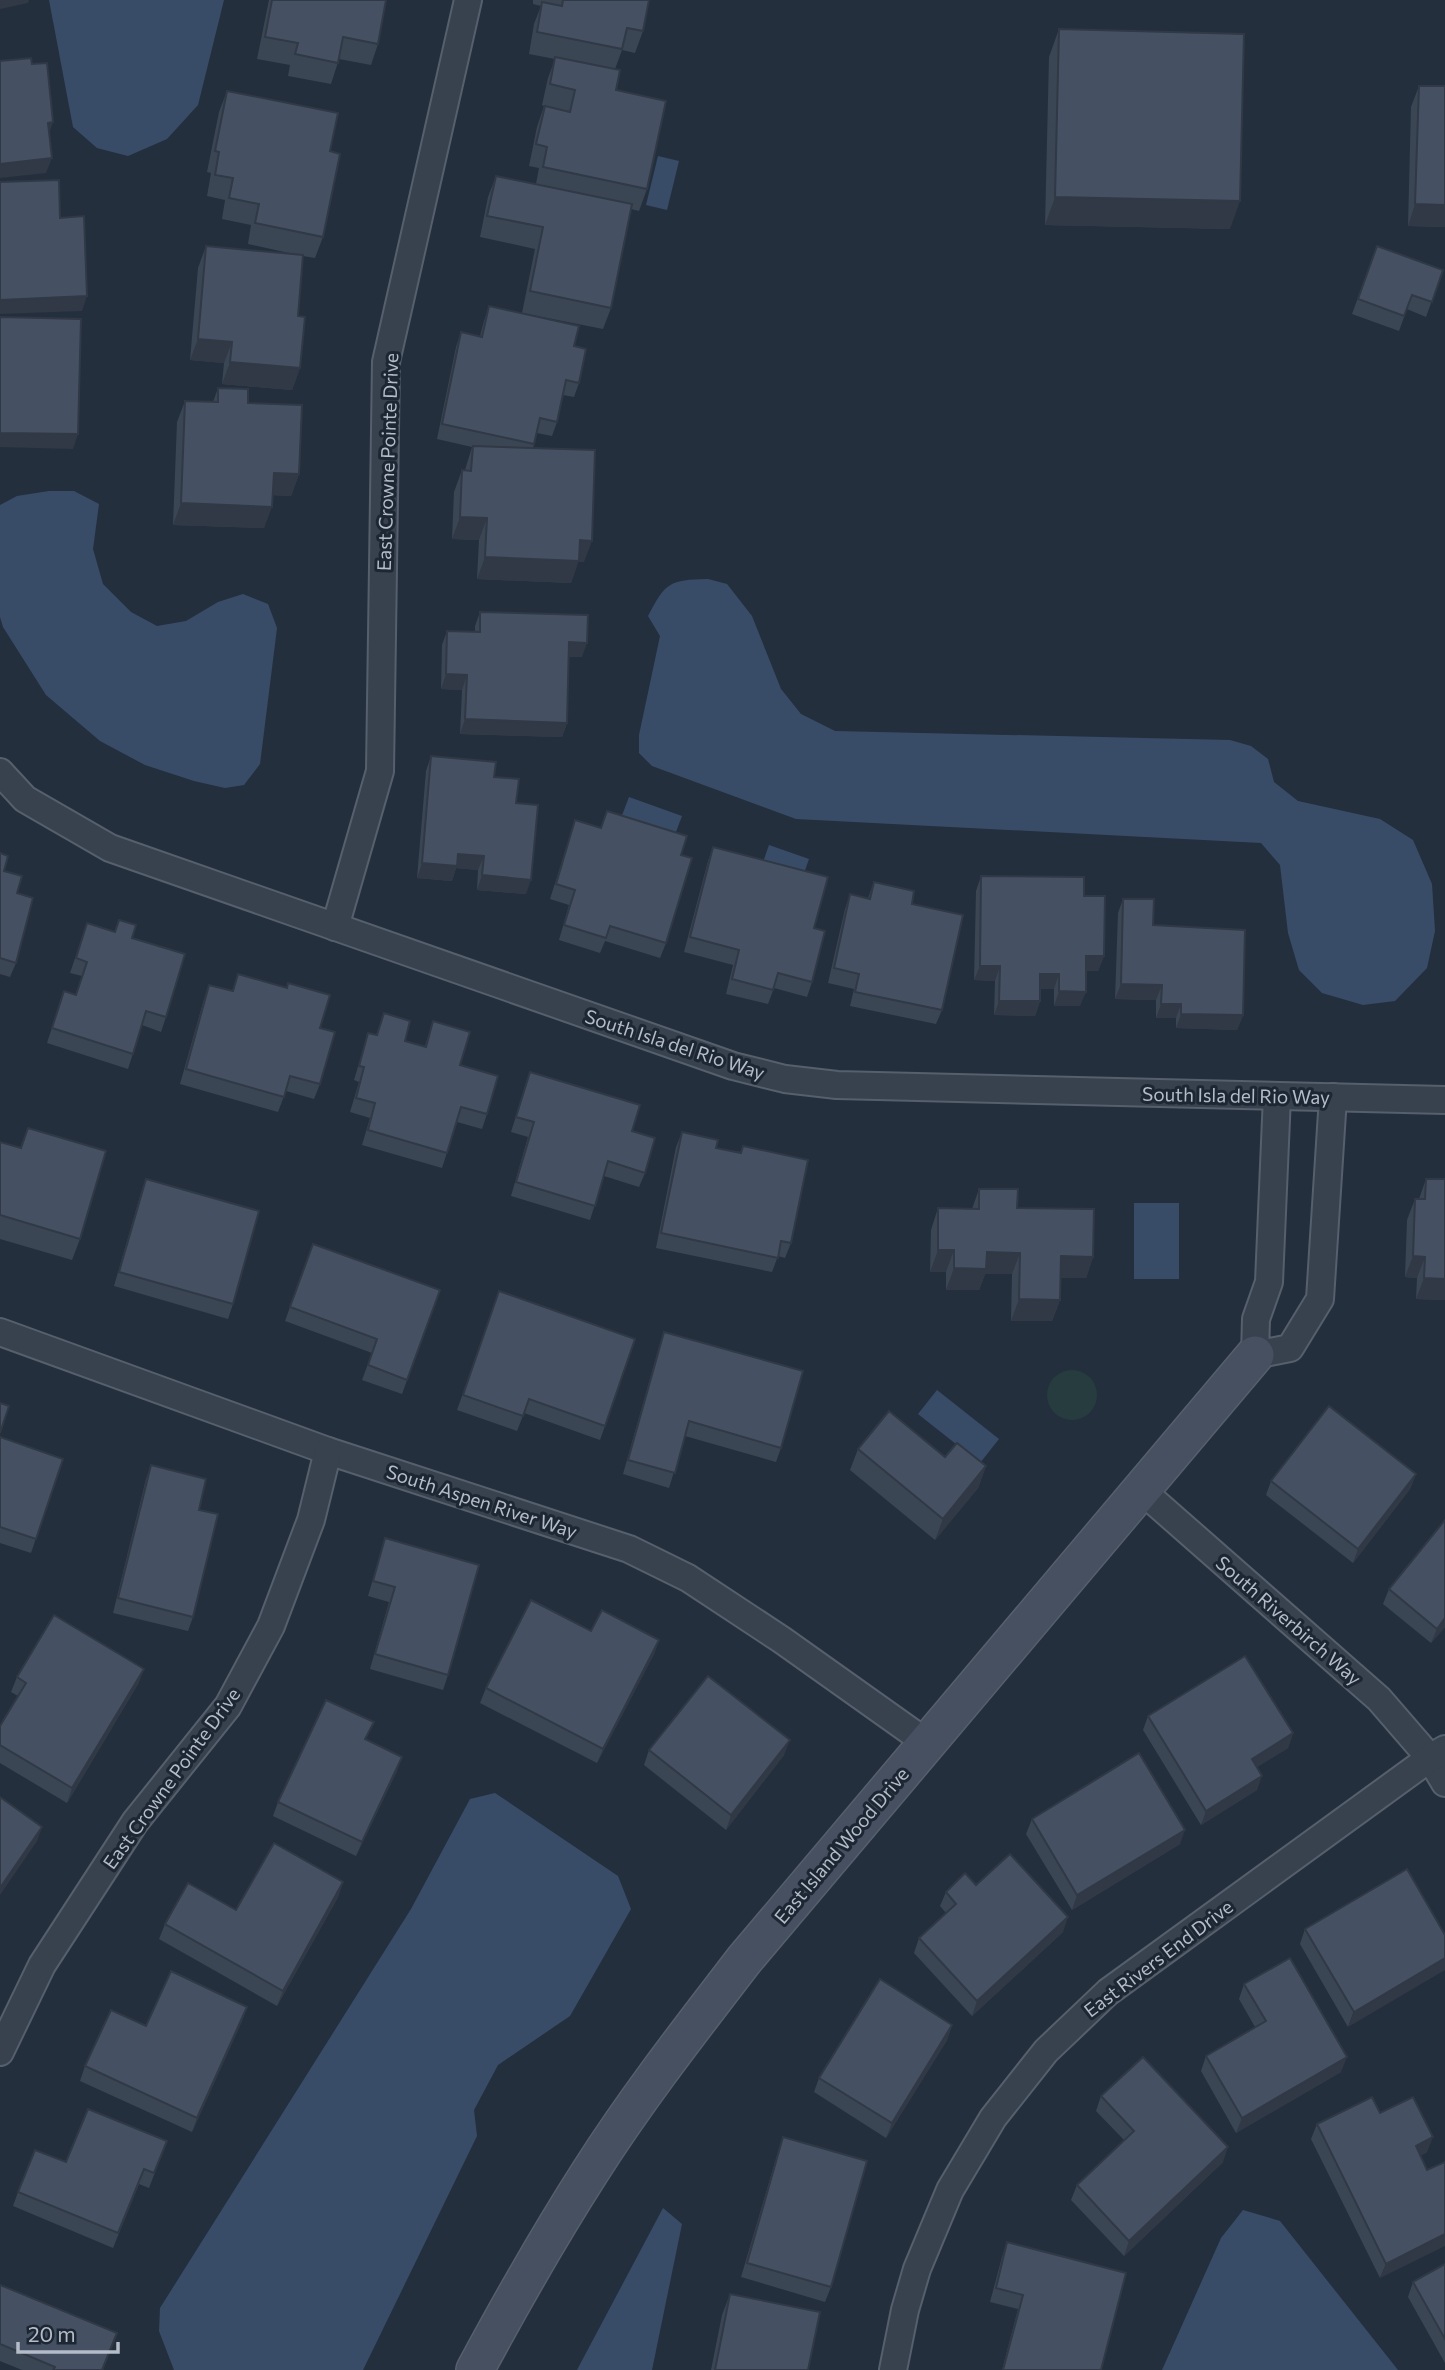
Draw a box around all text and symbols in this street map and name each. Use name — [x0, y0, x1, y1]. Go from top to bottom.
street label: East Crowne Pointe Drive — [372, 353, 402, 571]
street label: South Isla del Rio Way — [582, 1004, 768, 1084]
street label: South Isla del Rio Way — [1142, 1082, 1330, 1108]
street label: South Aspen River Way — [384, 1459, 580, 1543]
street label: South Riverbirch Way — [1212, 1551, 1367, 1690]
street label: East Crowne Pointe Drive — [98, 1683, 244, 1873]
street label: East Island Wood Drive — [769, 1762, 913, 1928]
street label: East Rivers End Drive — [1079, 1894, 1237, 2022]
scale bar — [18, 2310, 117, 2354]
text: 20 m — [28, 2321, 76, 2346]

